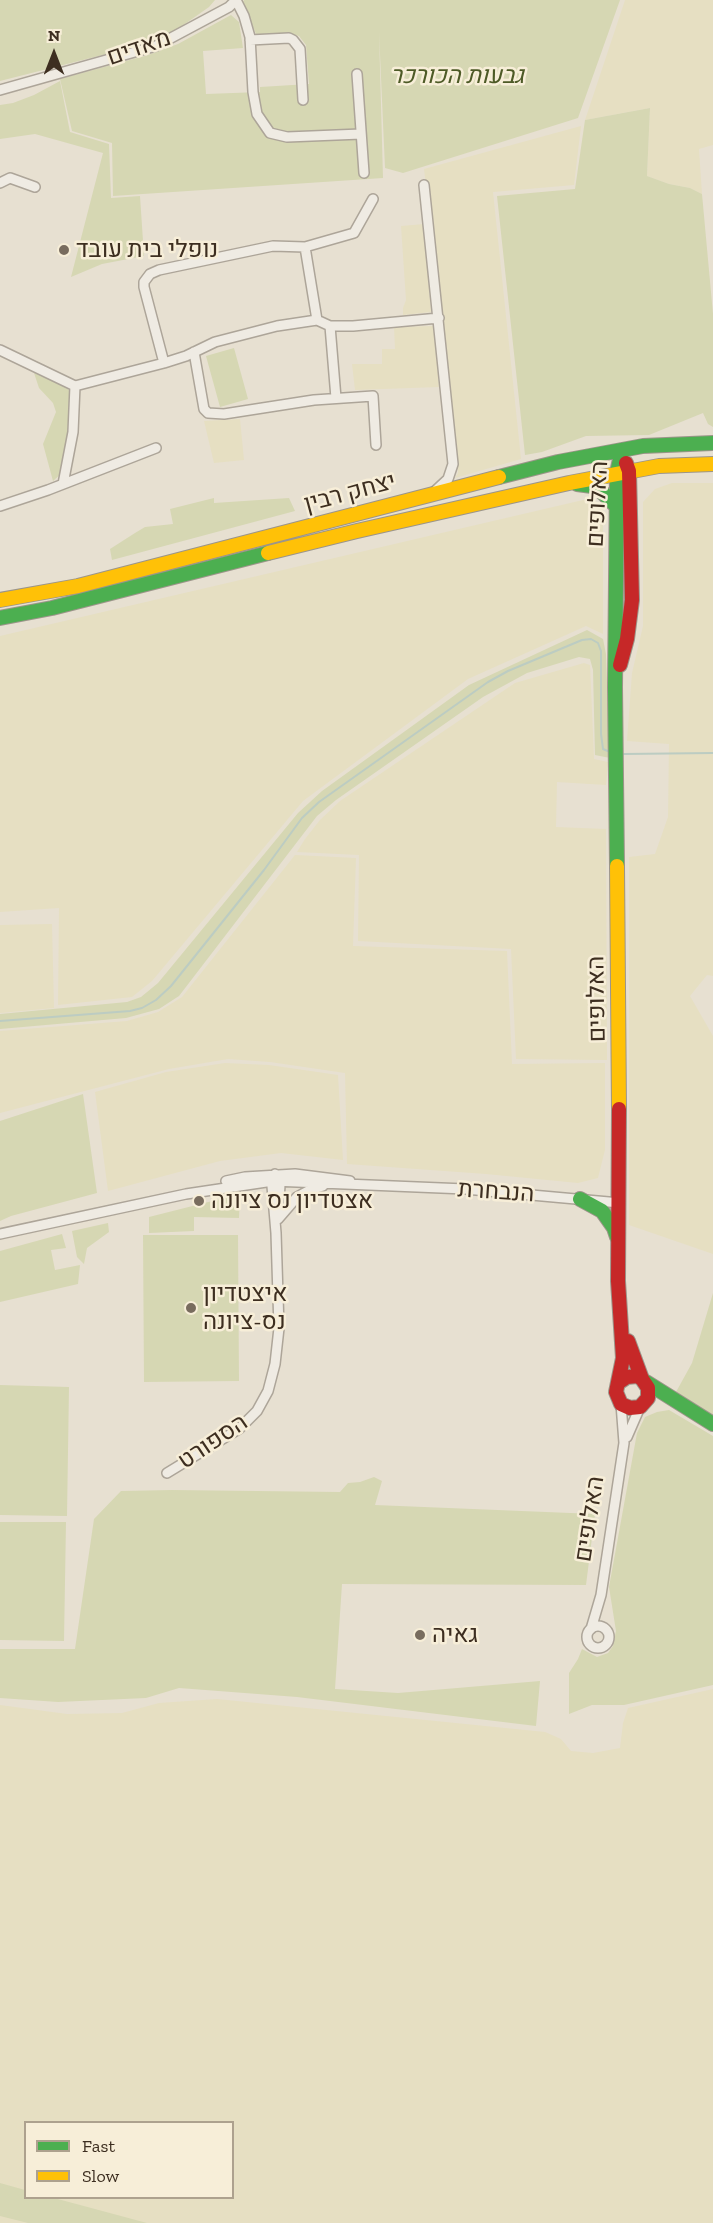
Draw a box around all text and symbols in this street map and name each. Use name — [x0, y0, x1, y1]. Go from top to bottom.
north arrow — [24, 24, 84, 84]
street label: מאדים — [103, 24, 175, 72]
text: N — [48, 26, 60, 45]
park label: גבעות הכורכר — [390, 62, 524, 90]
place label: נופלי בית עובד — [76, 236, 218, 264]
marker: נופלי בית עובד — [57, 243, 71, 257]
street label: האלופים — [581, 460, 615, 548]
street label: יצחק רבין — [301, 467, 399, 519]
street label: האלופים — [582, 956, 612, 1042]
street label: הנבחרת — [457, 1175, 535, 1209]
place label: אצטדיון נס ציונה — [211, 1187, 373, 1215]
marker: אצטדיון נס ציונה — [192, 1194, 206, 1208]
place label: איצטדיון נס-ציונה — [203, 1280, 287, 1336]
marker: איצטדיון נס-ציונה — [184, 1301, 198, 1315]
street label: הספורט — [173, 1408, 253, 1476]
street label: האלופים — [569, 1474, 611, 1564]
place label: גאיה — [432, 1621, 478, 1649]
marker: גאיה — [413, 1628, 427, 1642]
legend — [24, 2121, 234, 2199]
text: Fast — [82, 2135, 115, 2157]
text: Slow — [82, 2165, 119, 2187]

